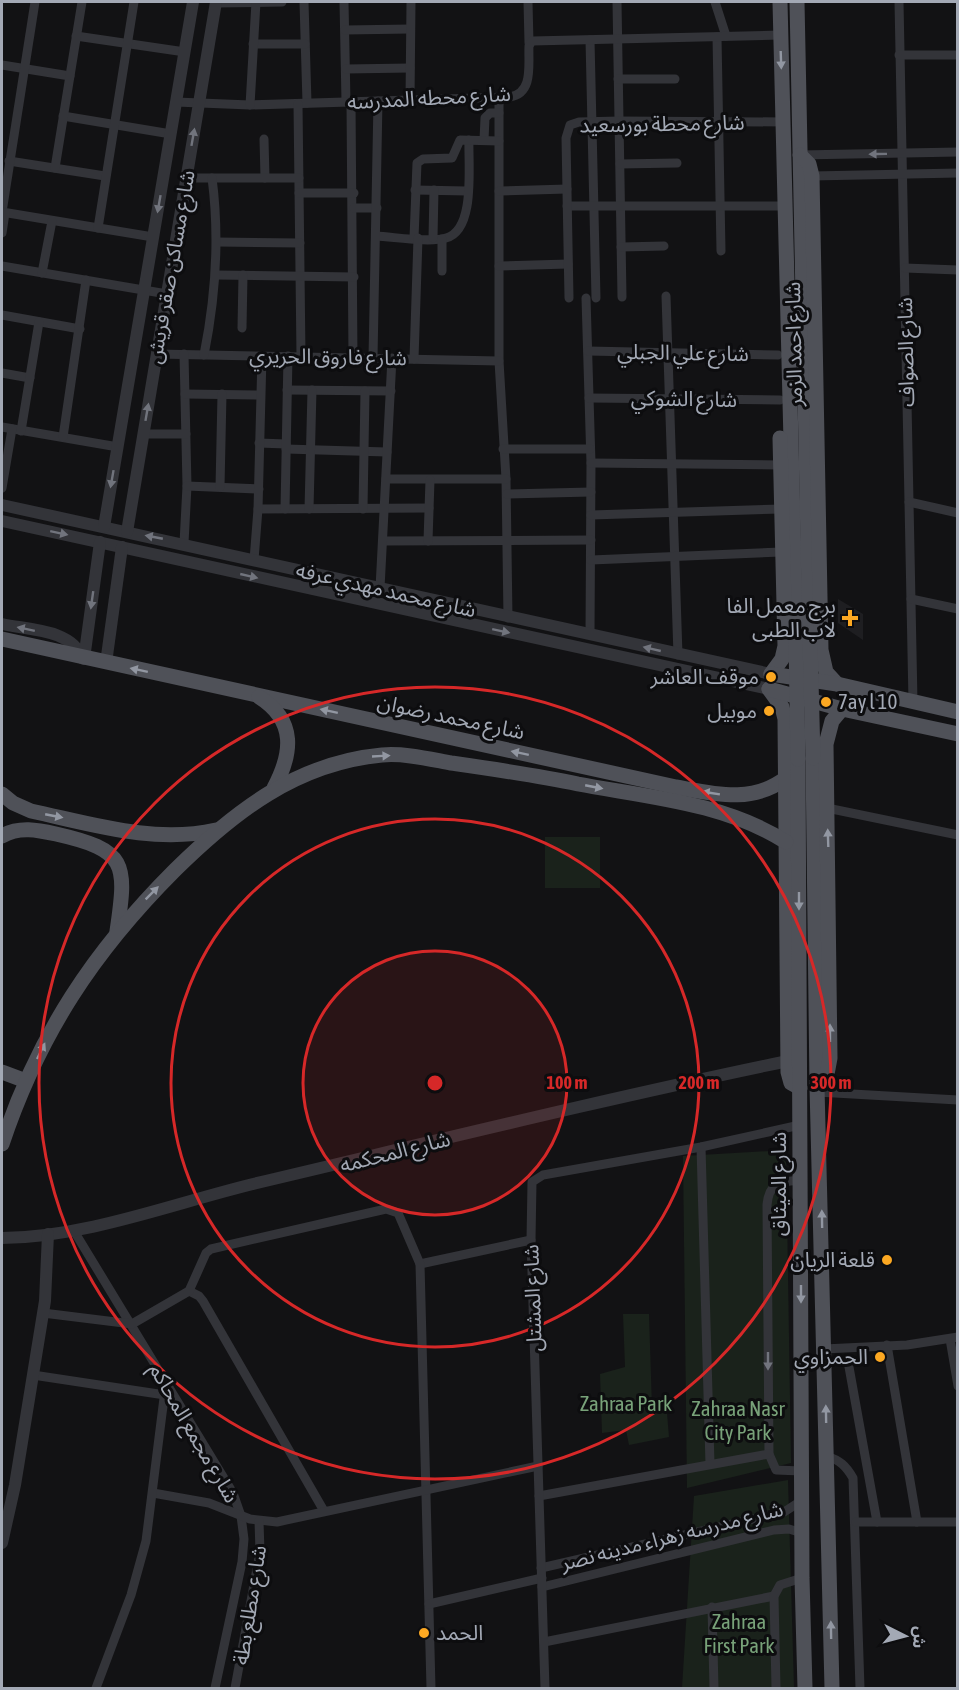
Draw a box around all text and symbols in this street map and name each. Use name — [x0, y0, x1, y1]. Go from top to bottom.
one-way arrow — [777, 50, 786, 69]
street label: شارع محطه المدرسه — [347, 81, 512, 117]
street label: شارع محطة بورسعيد — [579, 110, 745, 140]
one-way arrow — [189, 127, 198, 146]
one-way arrow — [869, 149, 888, 158]
street label: شارع مساكن صقر قريش — [141, 168, 203, 366]
one-way arrow — [154, 195, 163, 214]
street label: شارع احمد الزمر — [780, 281, 810, 408]
street label: شارع الصواف — [892, 297, 922, 407]
street label: شارع علي الجبلي — [617, 339, 749, 370]
street label: شارع فاروق الحريري — [249, 343, 407, 374]
street label: شارع الشوكي — [631, 385, 737, 416]
one-way arrow — [143, 402, 152, 421]
one-way arrow — [108, 470, 117, 489]
one-way arrow — [49, 529, 68, 539]
one-way arrow — [144, 532, 163, 541]
street label: شارع محمد مهدي عرفه — [293, 557, 479, 626]
one-way arrow — [240, 572, 259, 581]
one-way arrow — [87, 591, 96, 610]
place label: برج معمل الفا لاب الطبى — [726, 593, 836, 642]
marker: برج معمل الفا لاب الطبى — [841, 609, 859, 627]
one-way arrow — [17, 624, 35, 634]
one-way arrow — [492, 627, 511, 636]
one-way arrow — [642, 644, 661, 653]
place label: موقف العاشر — [649, 664, 759, 689]
one-way arrow — [129, 665, 148, 674]
marker: موقف العاشر — [764, 670, 778, 684]
street label: شارع محمد رضوان — [375, 689, 527, 747]
place label: 7ay l 10 — [838, 689, 897, 713]
marker: 7ay l 10 — [819, 695, 833, 709]
place label: موبيل — [707, 698, 757, 723]
marker: موبيل — [762, 704, 776, 718]
one-way arrow — [320, 706, 339, 716]
one-way arrow — [510, 748, 529, 757]
one-way arrow — [372, 751, 391, 760]
one-way arrow — [585, 783, 604, 792]
one-way arrow — [701, 788, 720, 797]
one-way arrow — [45, 812, 64, 821]
one-way arrow — [823, 828, 832, 847]
one-way arrow — [145, 886, 159, 900]
one-way arrow — [794, 892, 804, 911]
one-way arrow — [825, 1023, 835, 1042]
one-way arrow — [36, 1043, 45, 1060]
text: 100 m — [547, 1072, 587, 1093]
text: 200 m — [679, 1072, 719, 1093]
text: 300 m — [811, 1072, 851, 1093]
centre of rings — [425, 1073, 445, 1093]
street label: شارع المحكمه — [337, 1126, 453, 1180]
street label: شارع الميثاق — [766, 1132, 794, 1236]
one-way arrow — [817, 1210, 826, 1229]
street label: شارع المشتل — [518, 1244, 550, 1352]
place label: قلعة الريان — [790, 1247, 875, 1272]
marker: قلعة الريان — [880, 1253, 894, 1267]
one-way arrow — [796, 1284, 806, 1303]
place label: الحمزاوي — [794, 1344, 868, 1373]
marker: الحمزاوي — [873, 1350, 887, 1364]
one-way arrow — [763, 1351, 773, 1370]
street label: شارع مجمع المحاكم — [142, 1359, 244, 1508]
park label: Zahraa Park — [580, 1391, 672, 1415]
park label: Zahraa Nasr City Park — [691, 1396, 785, 1444]
one-way arrow — [821, 1405, 830, 1424]
street label: شارع مدرسه زهراء مدينه نصر — [557, 1496, 786, 1578]
street label: شارع مطلع بطة — [228, 1543, 274, 1667]
north arrow — [875, 1606, 935, 1666]
park label: Zahraa First Park — [704, 1609, 774, 1657]
place label: الحمد — [436, 1620, 483, 1644]
one-way arrow — [826, 1621, 836, 1640]
marker: الحمد — [417, 1626, 431, 1640]
text: ش — [909, 1626, 930, 1649]

